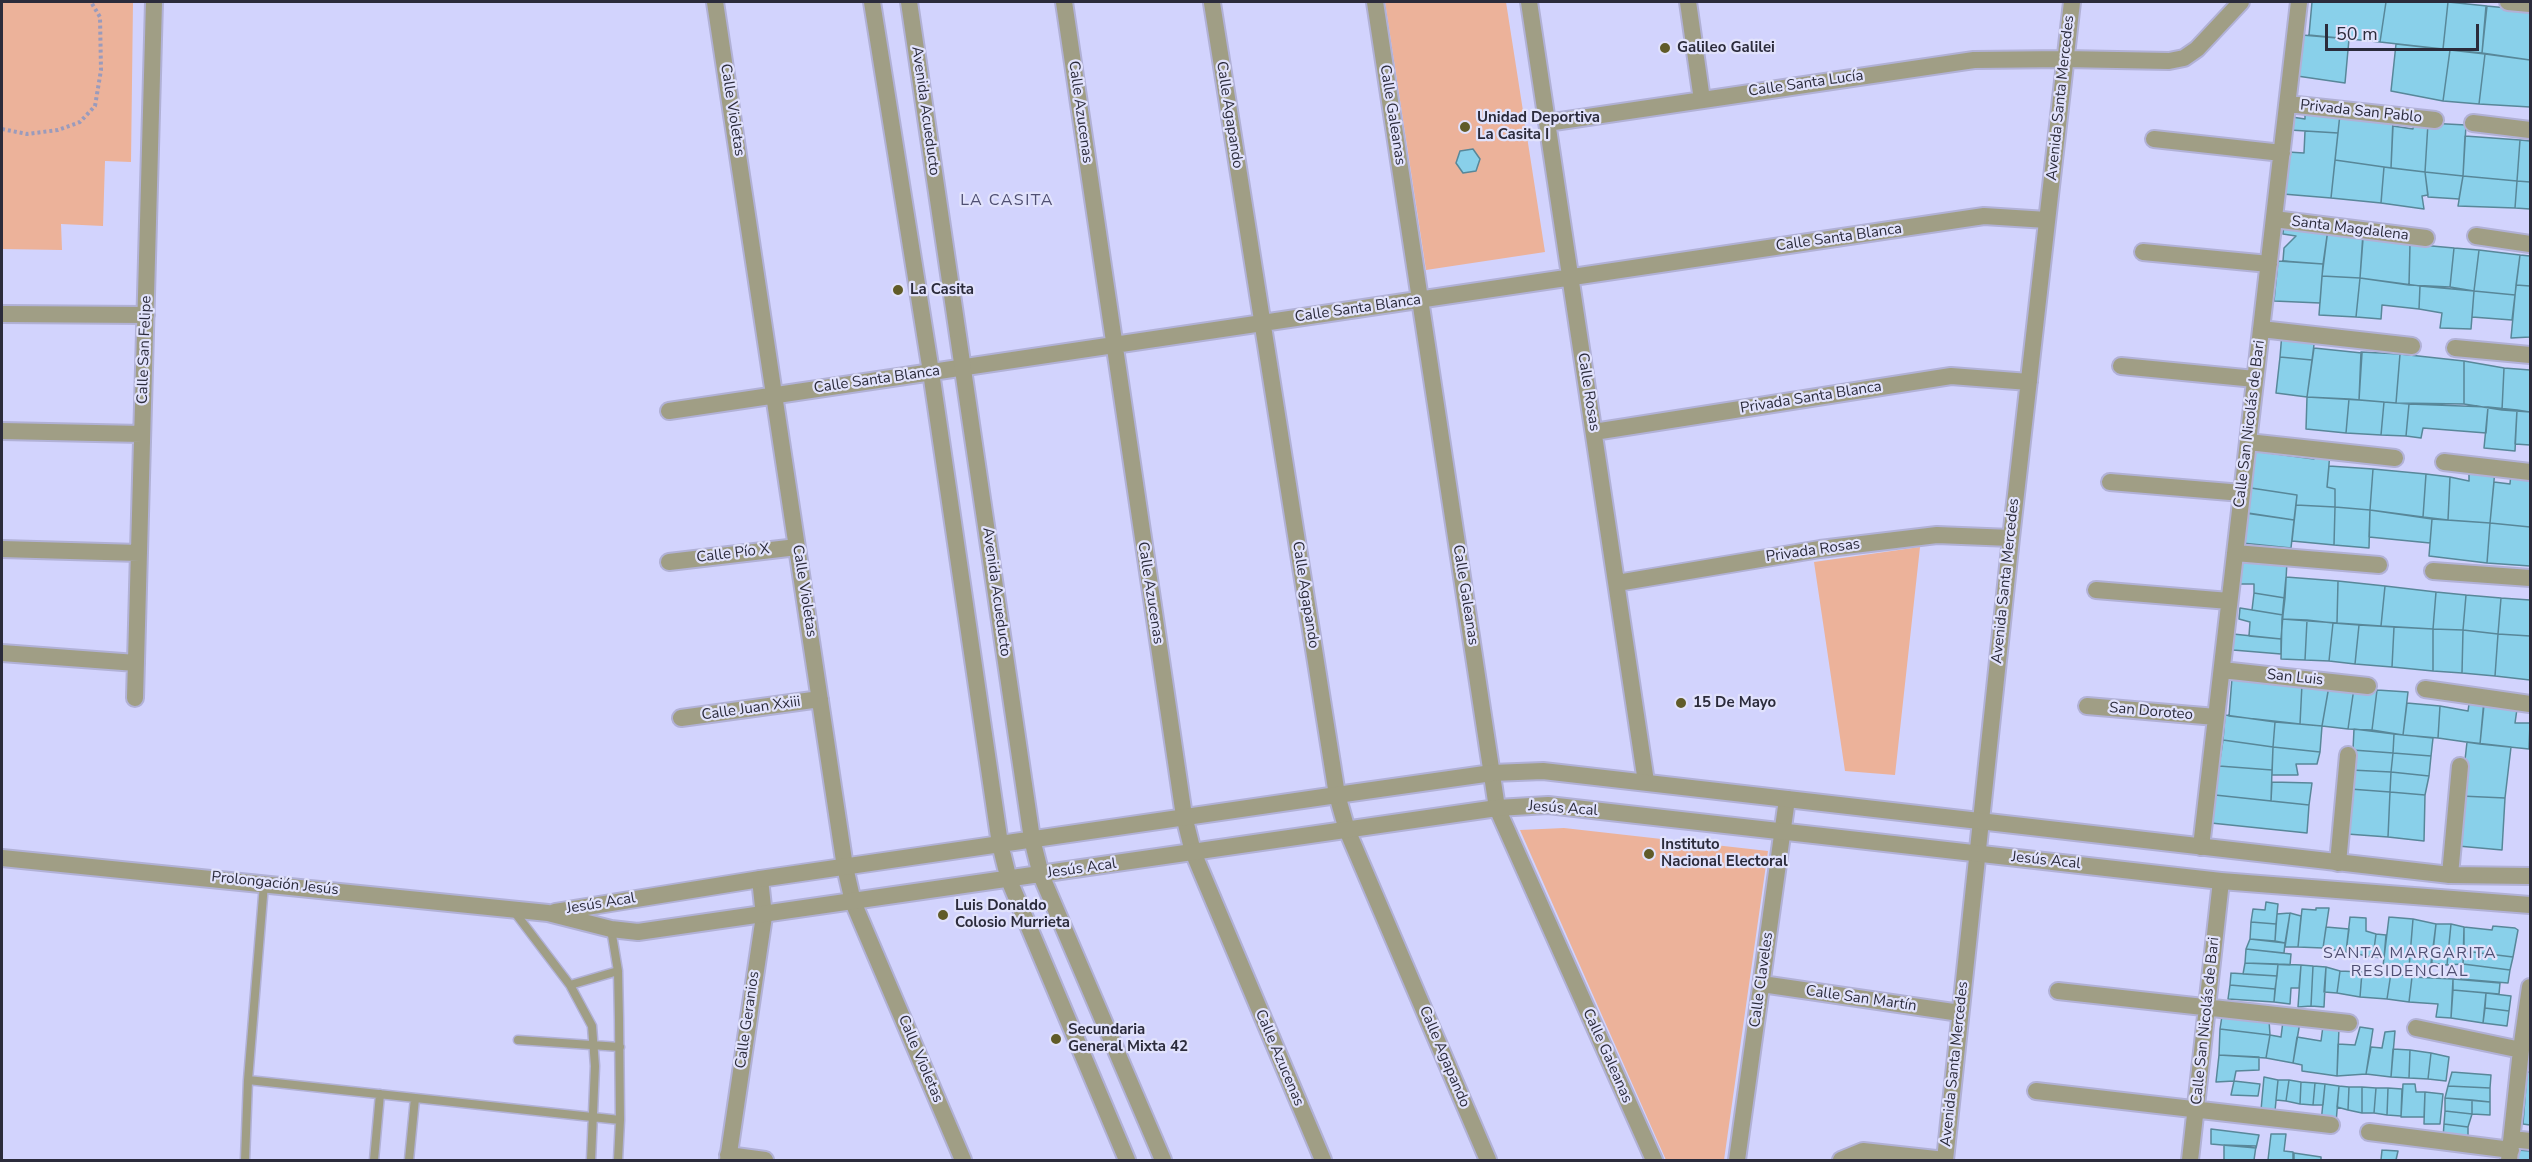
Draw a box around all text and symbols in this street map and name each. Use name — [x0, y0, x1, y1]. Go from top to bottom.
scale bar — [2328, 12, 2482, 50]
street label: Avenida Santa Mercedes — [2043, 14, 2079, 182]
text: 50 m — [2336, 22, 2378, 46]
place label: Galileo Galilei — [1677, 39, 1775, 57]
marker: Galileo Galilei — [1658, 41, 1672, 55]
street label: Avenida Acueducto — [907, 45, 943, 177]
street label: Calle Azucenas — [1064, 60, 1096, 164]
street label: Calle Agapando — [1212, 60, 1246, 170]
street label: Calle Violetas — [716, 62, 748, 158]
street label: Calle Galeanas — [1375, 64, 1409, 166]
street label: Calle Santa Lucía — [1747, 67, 1865, 101]
street label: Privada San Pablo — [2299, 97, 2423, 127]
place label: Unidad Deportiva La Casita I — [1477, 109, 1600, 144]
marker: Unidad Deportiva La Casita I — [1458, 120, 1472, 134]
district label: LA CASITA — [960, 191, 1054, 211]
street label: Santa Magdalena — [2290, 213, 2410, 245]
street label: Calle Santa Blanca — [1775, 220, 1903, 256]
place label: La Casita — [910, 281, 974, 299]
marker: La Casita — [891, 283, 905, 297]
street label: Calle Santa Blanca — [1294, 291, 1422, 327]
street label: Calle San Felipe — [134, 295, 156, 405]
street label: Calle San Nicolás de Bari — [2231, 339, 2269, 509]
street label: Calle Rosas — [1573, 352, 1603, 432]
street label: Calle Santa Blanca — [813, 362, 941, 398]
street label: Privada Santa Blanca — [1739, 378, 1883, 418]
street label: Avenida Santa Mercedes — [1988, 497, 2024, 665]
street label: Avenida Acueducto — [978, 526, 1014, 658]
street label: Privada Rosas — [1765, 535, 1861, 567]
street label: Calle Agapando — [1288, 540, 1322, 650]
street label: Calle Pío X — [695, 541, 771, 567]
street label: Calle Azucenas — [1133, 541, 1167, 645]
street label: Calle Violetas — [788, 543, 820, 639]
street label: Calle Galeanas — [1448, 544, 1482, 646]
street label: San Luis — [2266, 666, 2324, 690]
street label: Calle Juan Xxiii — [700, 693, 802, 725]
place label: 15 De Mayo — [1693, 694, 1776, 712]
marker: 15 De Mayo — [1674, 696, 1688, 710]
street label: San Doroteo — [2108, 699, 2194, 725]
street label: Jesús Acal — [1528, 798, 1598, 820]
place label: Instituto Nacional Electoral — [1661, 836, 1788, 871]
marker: Instituto Nacional Electoral — [1642, 847, 1656, 861]
street label: Jesús Acal — [2010, 848, 2082, 874]
street label: Jesús Acal — [1046, 855, 1118, 883]
street label: Prolongación Jesús — [211, 868, 339, 900]
street label: Jesús Acal — [565, 890, 637, 918]
place label: Luis Donaldo Colosio Murrieta — [955, 897, 1070, 932]
marker: Luis Donaldo Colosio Murrieta — [936, 908, 950, 922]
street label: Calle Claveles — [1746, 931, 1778, 1029]
street label: Calle San Nicolás de Bari — [2188, 936, 2224, 1106]
district label: SANTA MARGARITA RESIDENCIAL — [2323, 944, 2497, 982]
street label: Calle Geranios — [732, 970, 764, 1070]
street label: Avenida Santa Mercedes — [1937, 980, 1973, 1148]
street label: Calle San Martín — [1804, 982, 1918, 1016]
street label: Calle Agapando — [1415, 1004, 1473, 1110]
street label: Calle Galeanas — [1578, 1006, 1636, 1106]
street label: Calle Azucenas — [1251, 1007, 1307, 1109]
street label: Calle Violetas — [893, 1013, 947, 1105]
place label: Secundaria General Mixta 42 — [1068, 1021, 1188, 1056]
marker: Secundaria General Mixta 42 — [1049, 1032, 1063, 1046]

